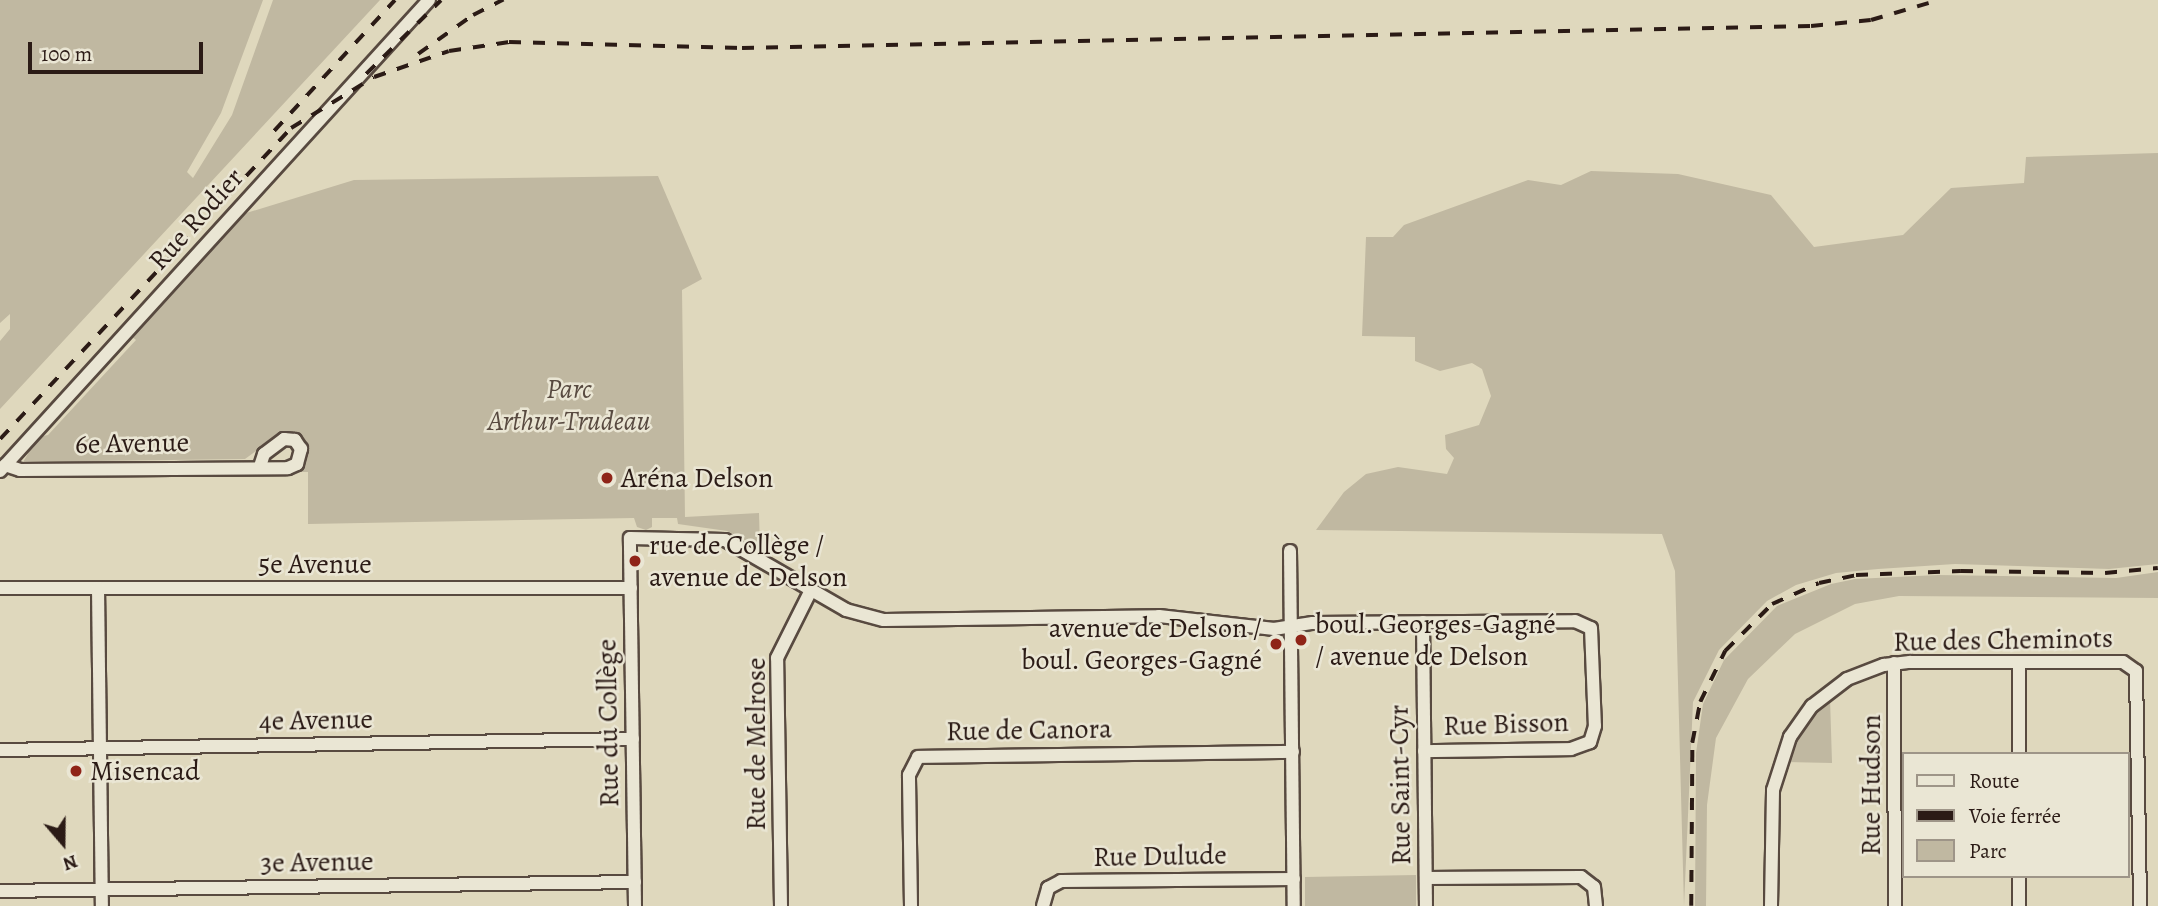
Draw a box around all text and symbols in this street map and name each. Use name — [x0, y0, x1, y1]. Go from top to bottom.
scale bar — [32, 28, 206, 72]
text: 100 m — [41, 40, 92, 68]
street label: Rue Rodier — [141, 161, 251, 277]
park label: Parc Arthur-Trudeau — [488, 372, 650, 438]
street label: 6e Avenue — [75, 425, 189, 461]
place label: Aréna Delson — [621, 461, 773, 495]
marker: Aréna Delson — [599, 470, 615, 486]
place label: rue de Collège / avenue de Delson — [649, 528, 847, 594]
street label: 5e Avenue — [258, 547, 372, 581]
marker: rue de Collège / avenue de Delson — [627, 553, 643, 569]
place label: boul. Georges-Gagné / avenue de Delson — [1315, 607, 1556, 673]
place label: avenue de Delson / boul. Georges-Gagné — [1021, 611, 1262, 677]
street label: Rue des Cheminots — [1893, 621, 2113, 659]
marker: boul. Georges-Gagné / avenue de Delson — [1293, 632, 1309, 648]
marker: avenue de Delson / boul. Georges-Gagné — [1268, 636, 1284, 652]
street label: Rue du Collège — [590, 638, 626, 808]
street label: Rue de Melrose — [739, 657, 773, 831]
street label: 4e Avenue — [259, 702, 373, 738]
street label: Rue Saint-Cyr — [1382, 705, 1418, 865]
street label: Rue Bisson — [1443, 705, 1569, 743]
street label: Rue de Canora — [946, 712, 1112, 748]
street label: Rue Hudson — [1854, 714, 1888, 856]
legend — [1902, 752, 2130, 878]
place label: Misencad — [90, 754, 200, 788]
marker: Misencad — [68, 763, 84, 779]
text: Route — [1969, 767, 2019, 795]
text: Voie ferrée — [1969, 802, 2061, 830]
north arrow — [28, 808, 98, 878]
text: Parc — [1969, 837, 2007, 865]
street label: Rue Dulude — [1093, 838, 1227, 874]
street label: 3e Avenue — [260, 844, 374, 880]
text: N — [59, 848, 81, 877]

